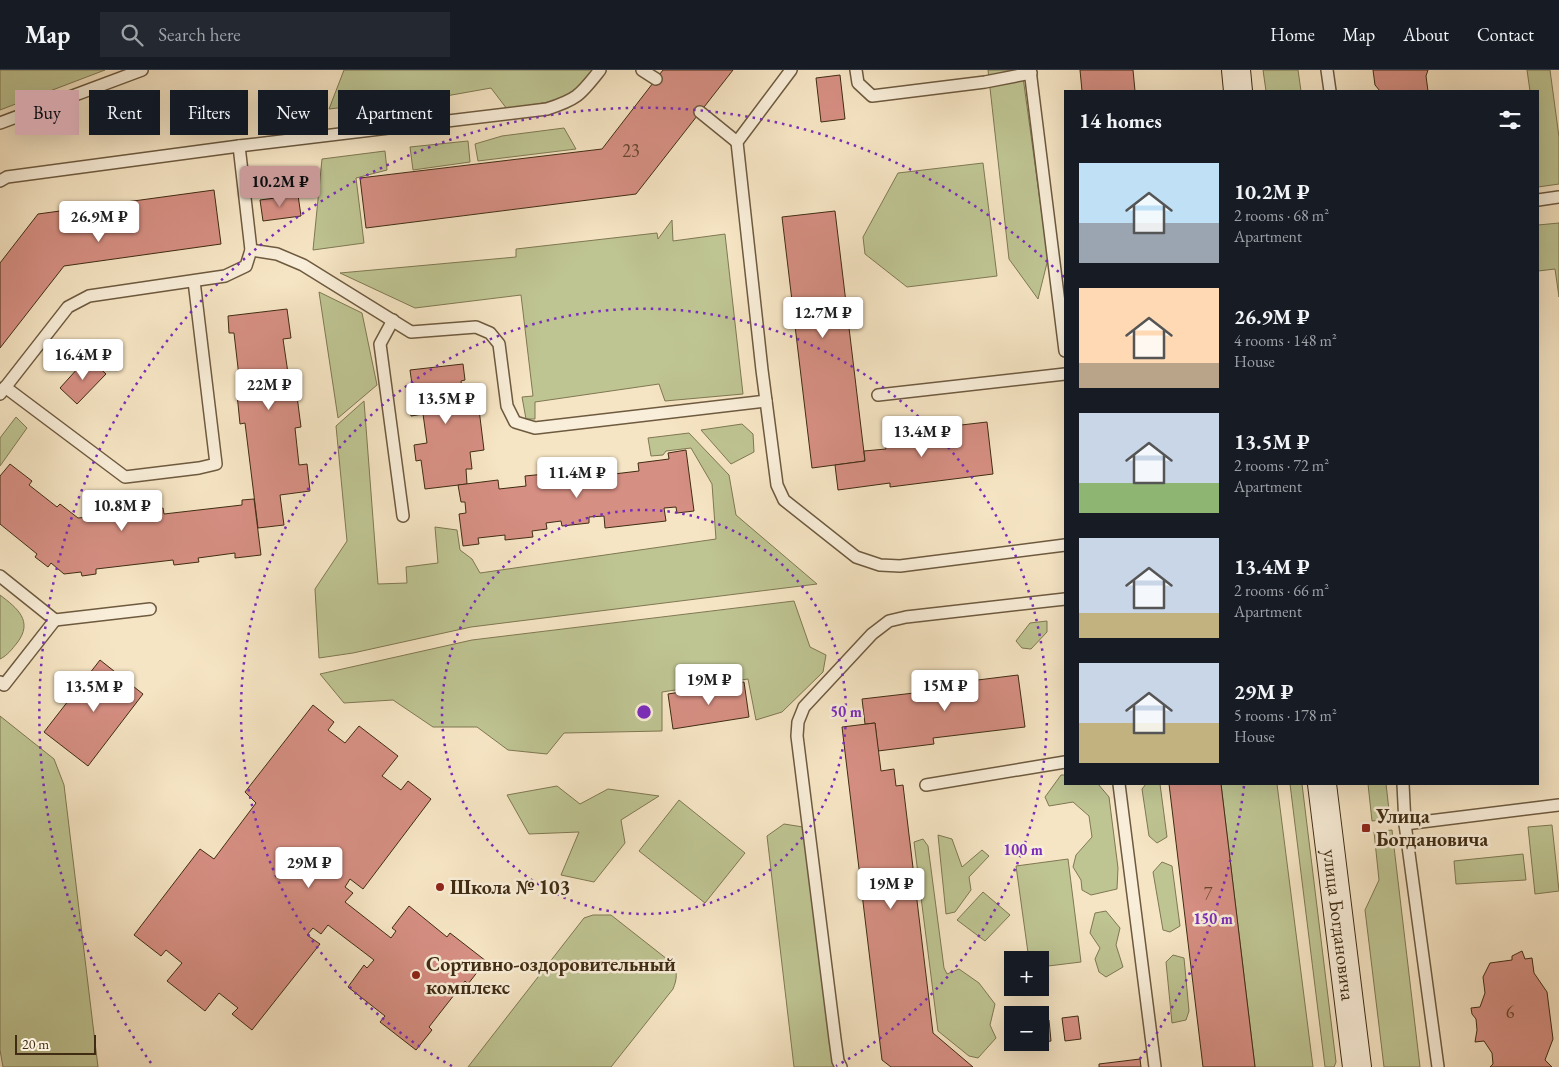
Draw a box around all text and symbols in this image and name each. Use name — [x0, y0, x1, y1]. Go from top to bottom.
search box — [100, 12, 450, 57]
text: Map — [25, 19, 70, 50]
icon: search — [118, 21, 146, 49]
text: Search here — [158, 22, 241, 47]
text: Home — [1270, 23, 1315, 46]
text: Map — [1343, 23, 1375, 46]
text: About — [1403, 23, 1449, 46]
text: Contact — [1477, 23, 1534, 46]
chip: Buy — [15, 90, 79, 135]
chip: Rent — [89, 90, 160, 135]
chip: Filters — [170, 90, 248, 135]
chip: New — [258, 90, 328, 135]
chip: Apartment — [338, 90, 450, 135]
icon: filters — [1496, 106, 1524, 134]
text: 14 homes — [1079, 107, 1162, 134]
house number: 23 — [622, 139, 640, 162]
pin: 10.2M ₽ — [234, 166, 326, 208]
text: 10.2M ₽ — [251, 171, 309, 192]
text: 10.2M ₽ — [1234, 178, 1310, 205]
icon: home — [1119, 183, 1179, 243]
pin: 26.9M ₽ — [53, 200, 145, 243]
text: 2 rooms · 68 m² — [1234, 205, 1329, 226]
text: 26.9M ₽ — [70, 206, 128, 227]
text: Apartment — [1234, 226, 1302, 247]
pin: 12.7M ₽ — [777, 296, 869, 339]
text: 12.7M ₽ — [794, 302, 852, 323]
text: 26.9M ₽ — [1234, 303, 1310, 330]
icon: home — [1119, 308, 1179, 368]
text: 4 rooms · 148 m² — [1234, 330, 1337, 351]
pin: 16.4M ₽ — [37, 338, 129, 381]
text: 16.4M ₽ — [54, 344, 112, 365]
text: House — [1234, 351, 1275, 372]
pin: 22M ₽ — [234, 368, 304, 411]
text: 22M ₽ — [246, 374, 292, 395]
pin: 13.5M ₽ — [400, 382, 492, 425]
text: 13.5M ₽ — [417, 388, 475, 409]
pin: 13.4M ₽ — [876, 416, 968, 458]
text: 13.4M ₽ — [893, 421, 951, 442]
text: 13.5M ₽ — [1234, 428, 1310, 455]
icon: home — [1119, 433, 1179, 493]
text: 2 rooms · 72 m² — [1234, 455, 1329, 476]
pin: 11.4M ₽ — [531, 456, 623, 499]
text: 11.4M ₽ — [548, 462, 606, 483]
text: Apartment — [1234, 476, 1302, 497]
pin: 10.8M ₽ — [76, 490, 168, 532]
text: 10.8M ₽ — [93, 495, 151, 516]
text: 13.4M ₽ — [1234, 553, 1310, 580]
icon: home — [1119, 558, 1179, 618]
text: 2 rooms · 66 m² — [1234, 580, 1329, 601]
text: Apartment — [1234, 601, 1302, 622]
pin: 19M ₽ — [674, 664, 744, 706]
text: 19M ₽ — [686, 669, 732, 690]
pin: 13.5M ₽ — [48, 670, 140, 713]
pin: 15M ₽ — [910, 670, 980, 712]
text: 15M ₽ — [922, 675, 968, 696]
text: 13.5M ₽ — [65, 676, 123, 697]
text: 29M ₽ — [1234, 678, 1293, 705]
icon: home — [1119, 683, 1179, 743]
text: 50 m — [830, 702, 862, 721]
centre of rings — [635, 703, 653, 721]
text: 5 rooms · 178 m² — [1234, 705, 1337, 726]
text: House — [1234, 726, 1275, 747]
place label: Улица Богдановича — [1375, 803, 1488, 852]
marker: Улица Богдановича — [1360, 822, 1372, 834]
text: 100 m — [1003, 840, 1043, 859]
pin: 29M ₽ — [274, 846, 344, 889]
street label: улица Богдановича — [1317, 848, 1362, 1002]
text: 29M ₽ — [286, 852, 332, 873]
pin: 19M ₽ — [856, 868, 926, 910]
text: 19M ₽ — [868, 873, 914, 894]
place label: Школа № 103 — [450, 874, 570, 900]
marker: Школа № 103 — [434, 881, 446, 893]
house number: 7 — [1204, 882, 1213, 905]
text: 150 m — [1193, 909, 1233, 928]
place label: Сортивно-оздоровительный комплекс — [426, 951, 676, 1000]
map controls — [1004, 951, 1049, 1051]
button: + — [1004, 951, 1049, 996]
marker: Сортивно-оздоровительный комплекс — [410, 969, 422, 981]
house number: 6 — [1506, 1000, 1515, 1023]
button: − — [1004, 1006, 1049, 1051]
scale bar — [15, 1032, 96, 1055]
text: 20 m — [22, 1035, 49, 1053]

